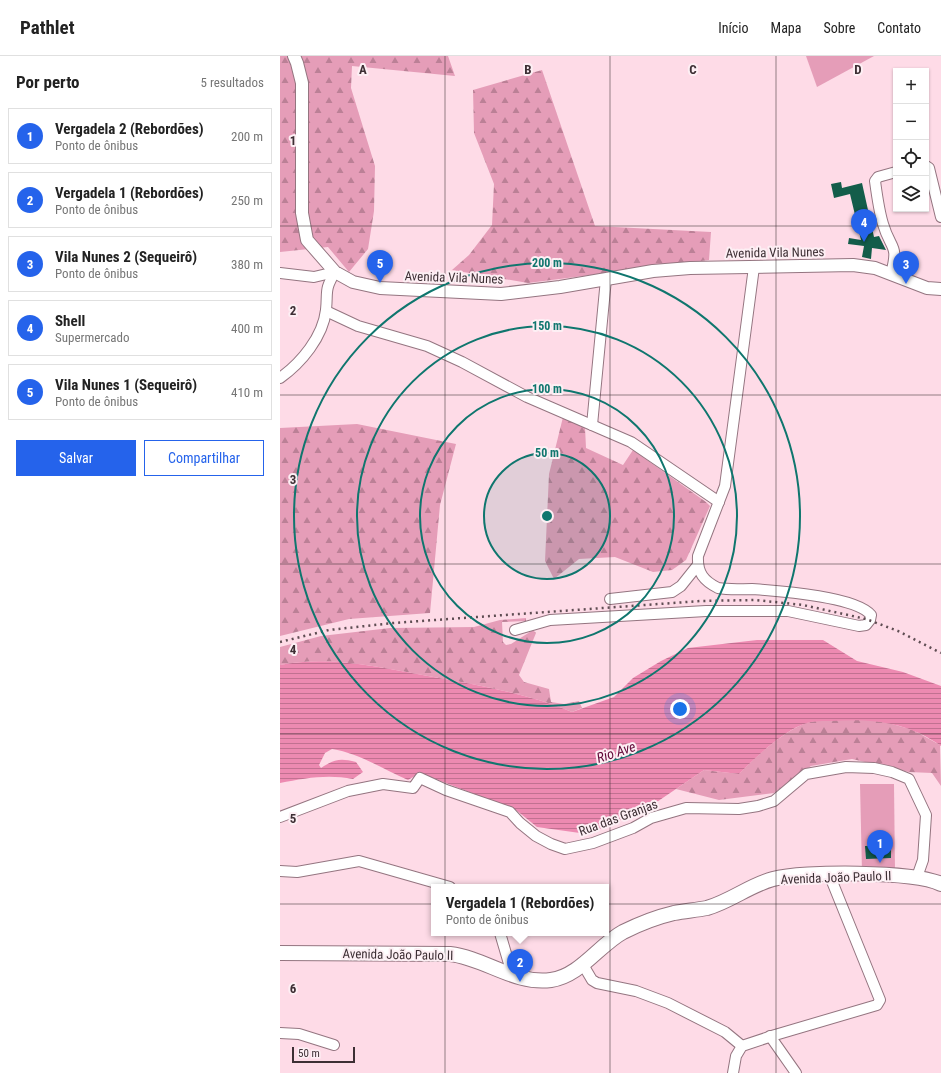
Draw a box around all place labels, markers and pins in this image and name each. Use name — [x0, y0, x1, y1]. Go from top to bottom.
pin: 4 — [851, 209, 877, 242]
pin: 5 — [367, 250, 393, 283]
pin: 3 — [893, 251, 919, 284]
centre of rings — [540, 509, 554, 523]
pin: 1 — [867, 830, 893, 863]
pin: 2 — [507, 949, 533, 982]

